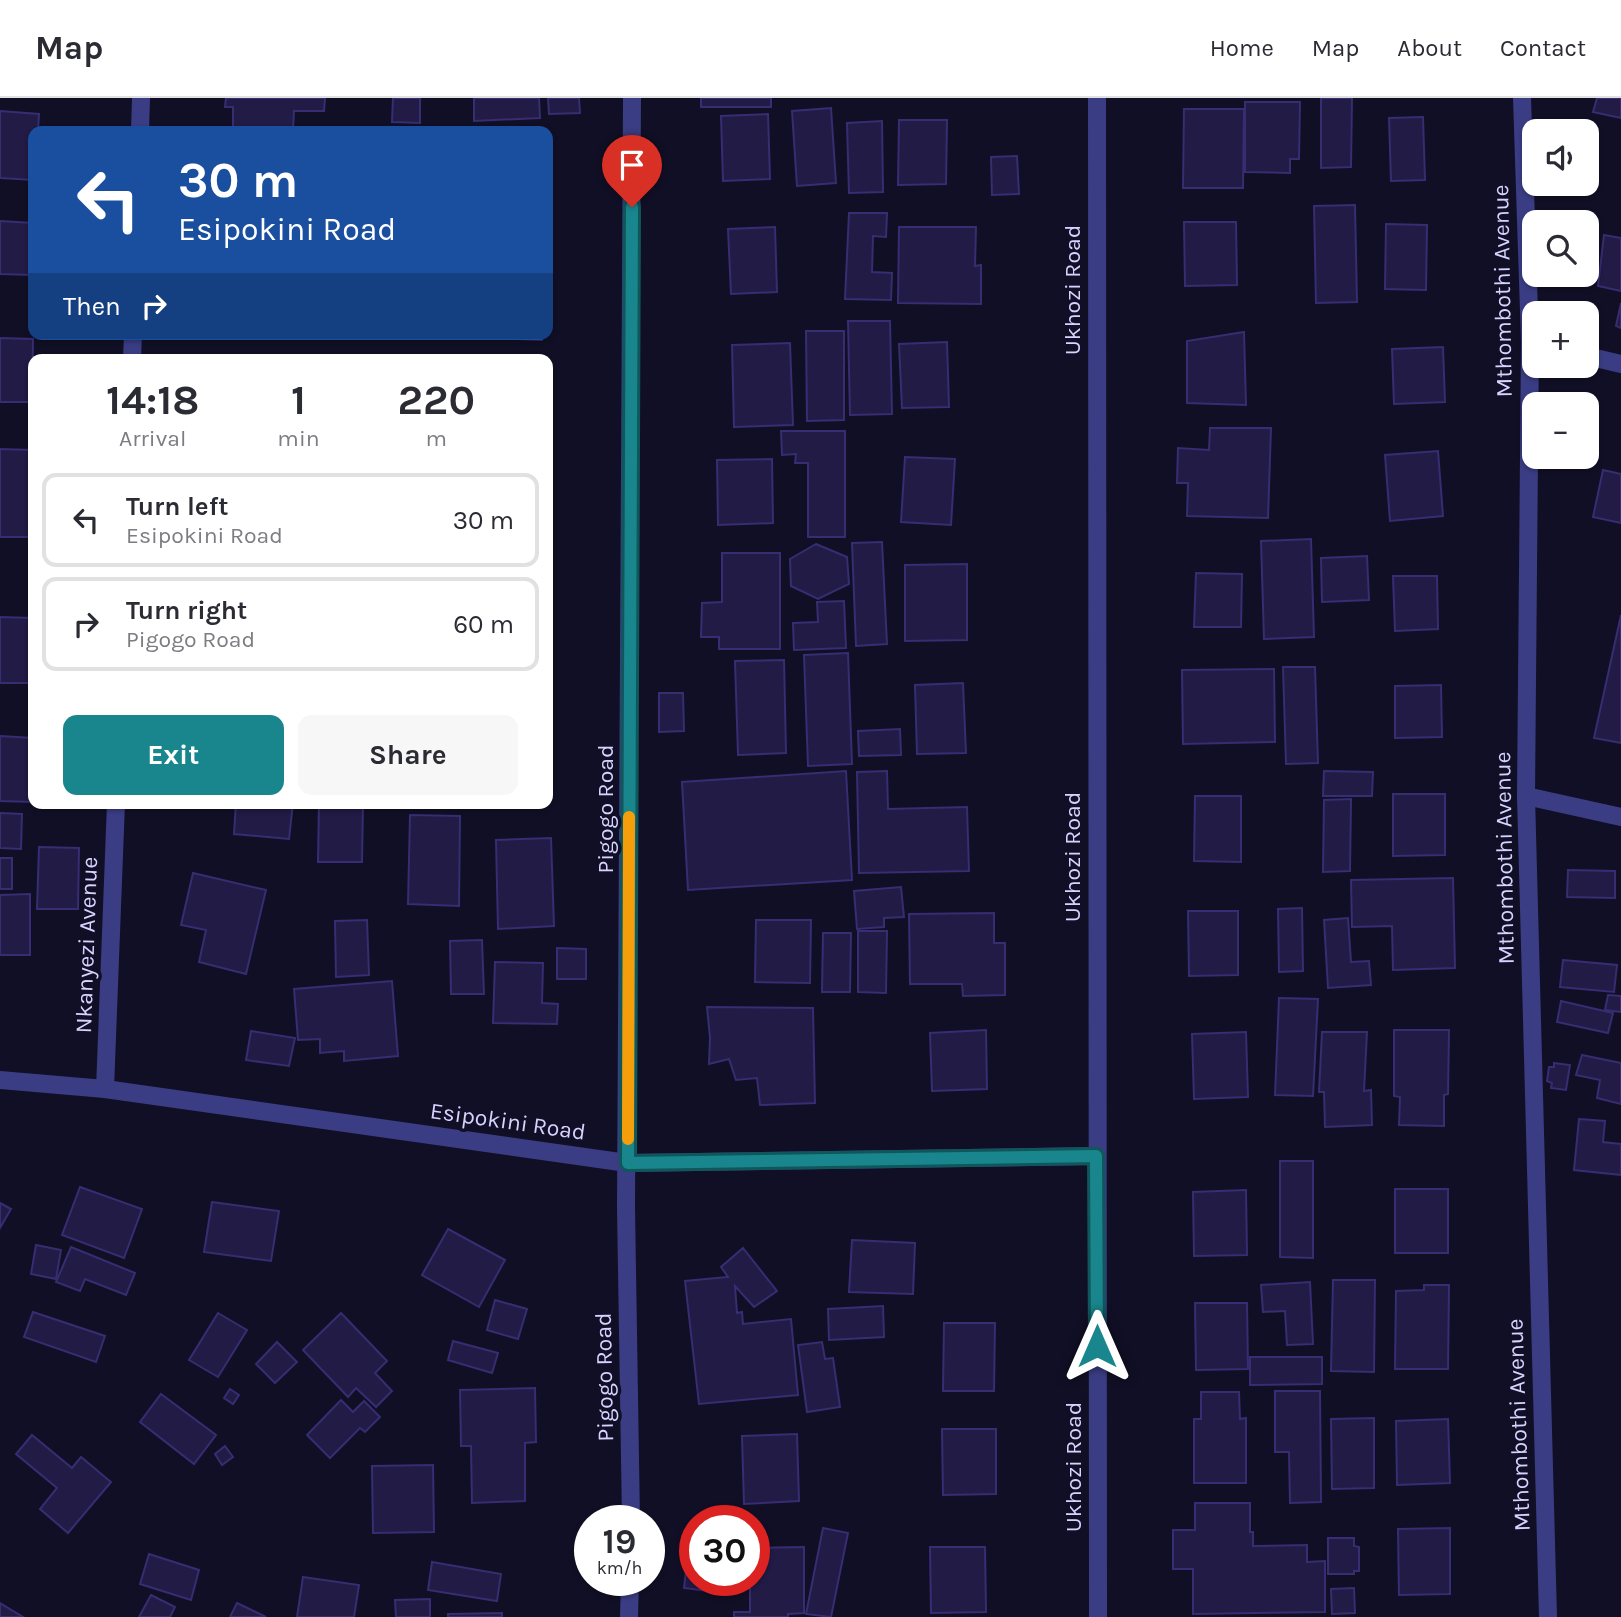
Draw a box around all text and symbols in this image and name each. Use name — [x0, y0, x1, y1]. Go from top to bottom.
text: Map — [35, 29, 103, 67]
text: Home — [1210, 34, 1274, 62]
text: Map — [1312, 34, 1359, 62]
text: About — [1397, 34, 1462, 62]
text: Contact — [1500, 34, 1586, 62]
map controls — [1522, 119, 1599, 469]
button: sound — [1522, 119, 1599, 196]
pin — [602, 135, 662, 207]
icon: arrive — [613, 146, 651, 184]
text: 30 m — [178, 152, 298, 209]
icon: left — [63, 154, 154, 245]
street label: Mthombothi Avenue — [1487, 184, 1518, 398]
button: search — [1522, 210, 1599, 287]
text: Esipokini Road — [178, 211, 396, 248]
street label: Ukhozi Road — [1059, 225, 1086, 355]
icon: right — [135, 287, 173, 325]
text: Then — [63, 291, 121, 322]
button: + — [1522, 301, 1599, 378]
text: 14:18 — [106, 375, 199, 425]
text: 1 — [291, 375, 306, 425]
text: 220 — [398, 375, 475, 425]
button: − — [1522, 392, 1599, 469]
text: Arrival — [119, 425, 186, 452]
text: min — [277, 425, 320, 452]
text: m — [426, 425, 447, 452]
text: Turn left — [126, 491, 228, 522]
icon: left — [67, 501, 105, 539]
text: 30 m — [453, 505, 514, 536]
text: Esipokini Road — [126, 522, 283, 549]
text: Turn right — [126, 595, 247, 626]
icon: right — [67, 605, 105, 643]
text: 60 m — [453, 609, 514, 640]
text: Pigogo Road — [126, 626, 255, 653]
button: Exit — [63, 715, 284, 795]
button: Share — [298, 715, 518, 795]
street label: Pigogo Road — [592, 744, 619, 874]
street label: Mthombothi Avenue — [1489, 751, 1520, 965]
street label: Ukhozi Road — [1059, 792, 1086, 922]
street label: Nkanyezi Avenue — [70, 856, 103, 1034]
street label: Esipokini Road — [428, 1097, 587, 1146]
position arrow — [1060, 1309, 1134, 1383]
street label: Pigogo Road — [590, 1312, 619, 1442]
street label: Mthombothi Avenue — [1501, 1318, 1536, 1532]
street label: Ukhozi Road — [1060, 1402, 1087, 1532]
speed limit sign: 30 — [679, 1505, 770, 1596]
text: 19 — [603, 1521, 636, 1562]
text: km/h — [597, 1557, 642, 1579]

